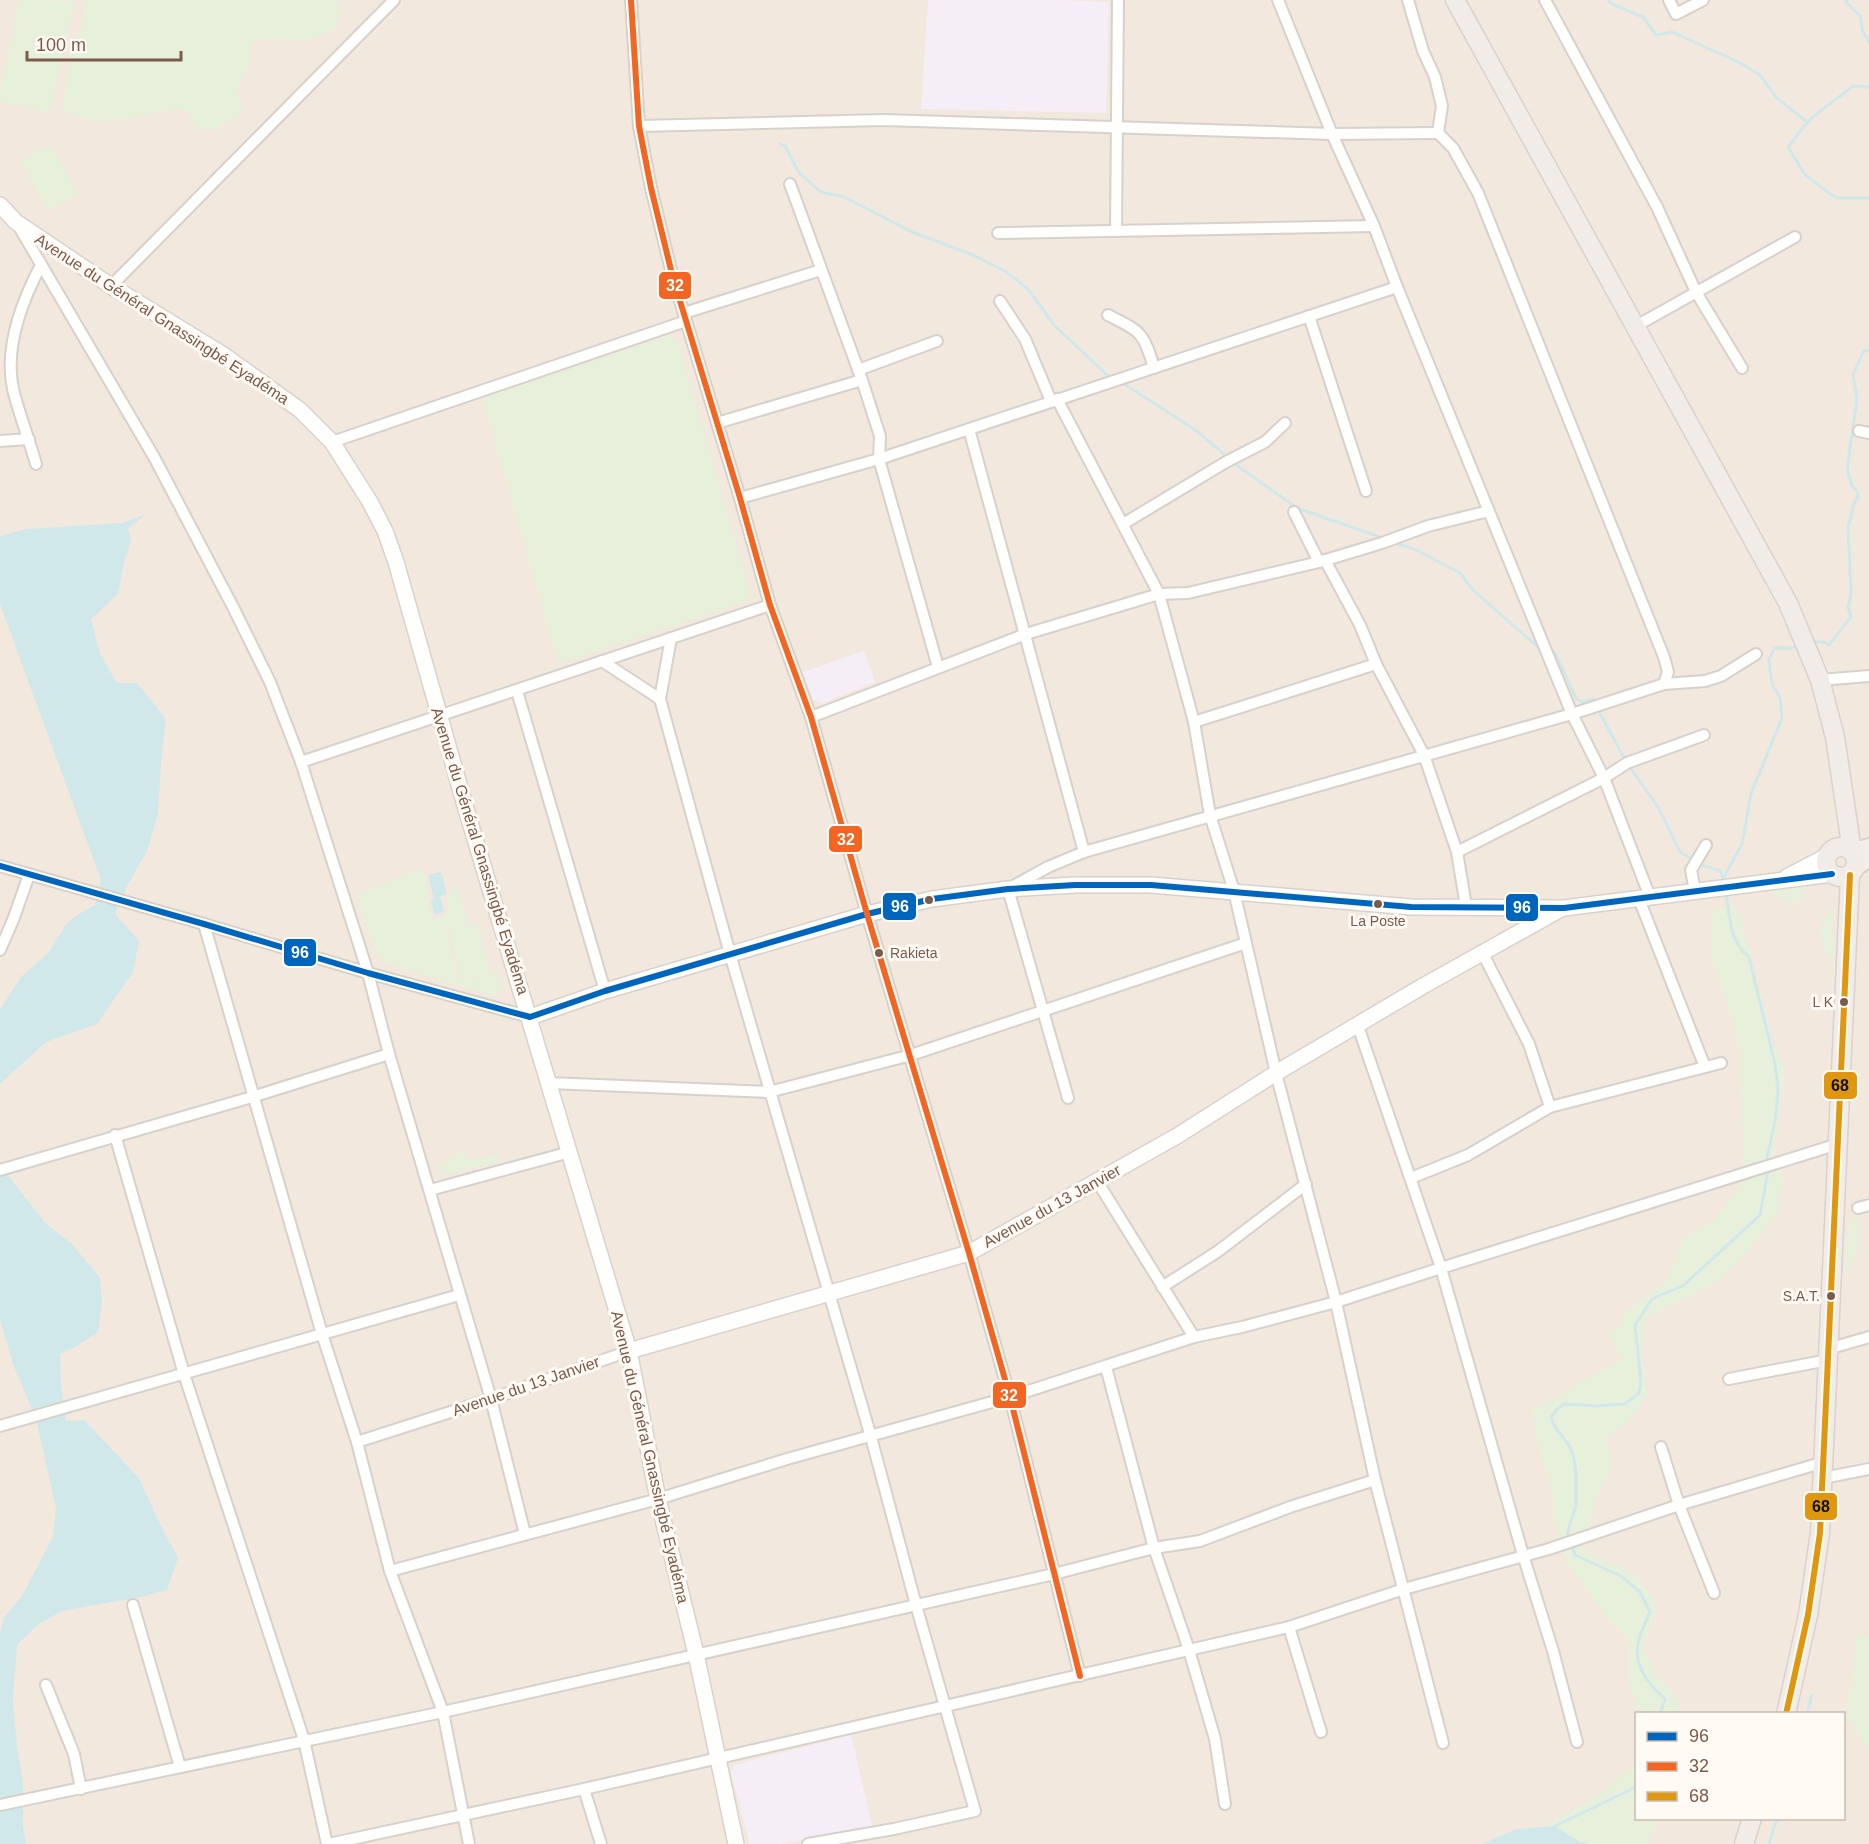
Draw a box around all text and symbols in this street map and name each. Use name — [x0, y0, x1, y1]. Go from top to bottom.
scale bar — [27, 24, 182, 62]
text: 100 m — [36, 35, 86, 55]
street label: Avenue du Général Gnassingbé Eyadéma — [32, 230, 292, 408]
line badge: 32 — [658, 271, 692, 300]
text: 32 — [666, 277, 684, 294]
street label: Avenue du Général Gnassingbé Eyadéma — [428, 705, 532, 997]
line badge: 32 — [828, 825, 863, 853]
text: 32 — [837, 831, 855, 848]
line badge: 96 — [882, 892, 917, 921]
line badge: 96 — [1505, 893, 1539, 922]
unlabelled marker — [923, 894, 935, 906]
text: 96 — [891, 898, 909, 915]
marker: La Poste — [1372, 898, 1384, 910]
text: 96 — [1513, 899, 1531, 916]
place label: La Poste — [1350, 913, 1406, 929]
line badge: 96 — [283, 938, 317, 967]
text: 96 — [291, 944, 309, 961]
place label: Rakieta — [890, 945, 938, 961]
marker: Rakieta — [873, 947, 885, 959]
place label: L K — [1813, 994, 1834, 1010]
marker: L K — [1838, 996, 1850, 1008]
line badge: 68 — [1823, 1071, 1858, 1100]
text: 68 — [1831, 1077, 1849, 1094]
street label: Avenue du 13 Janvier — [980, 1161, 1124, 1251]
place label: S.A.T. — [1783, 1288, 1820, 1304]
marker: S.A.T. — [1825, 1290, 1837, 1302]
street label: Avenue du Général Gnassingbé Eyadéma — [608, 1309, 692, 1605]
street label: Avenue du 13 Janvier — [450, 1353, 602, 1419]
line badge: 32 — [992, 1381, 1027, 1409]
text: 32 — [1000, 1387, 1018, 1404]
line badge: 68 — [1804, 1492, 1838, 1521]
text: 68 — [1812, 1498, 1830, 1515]
legend — [1635, 1712, 1845, 1820]
text: 96 — [1689, 1726, 1709, 1746]
text: 32 — [1689, 1756, 1709, 1776]
text: 68 — [1689, 1786, 1709, 1806]

